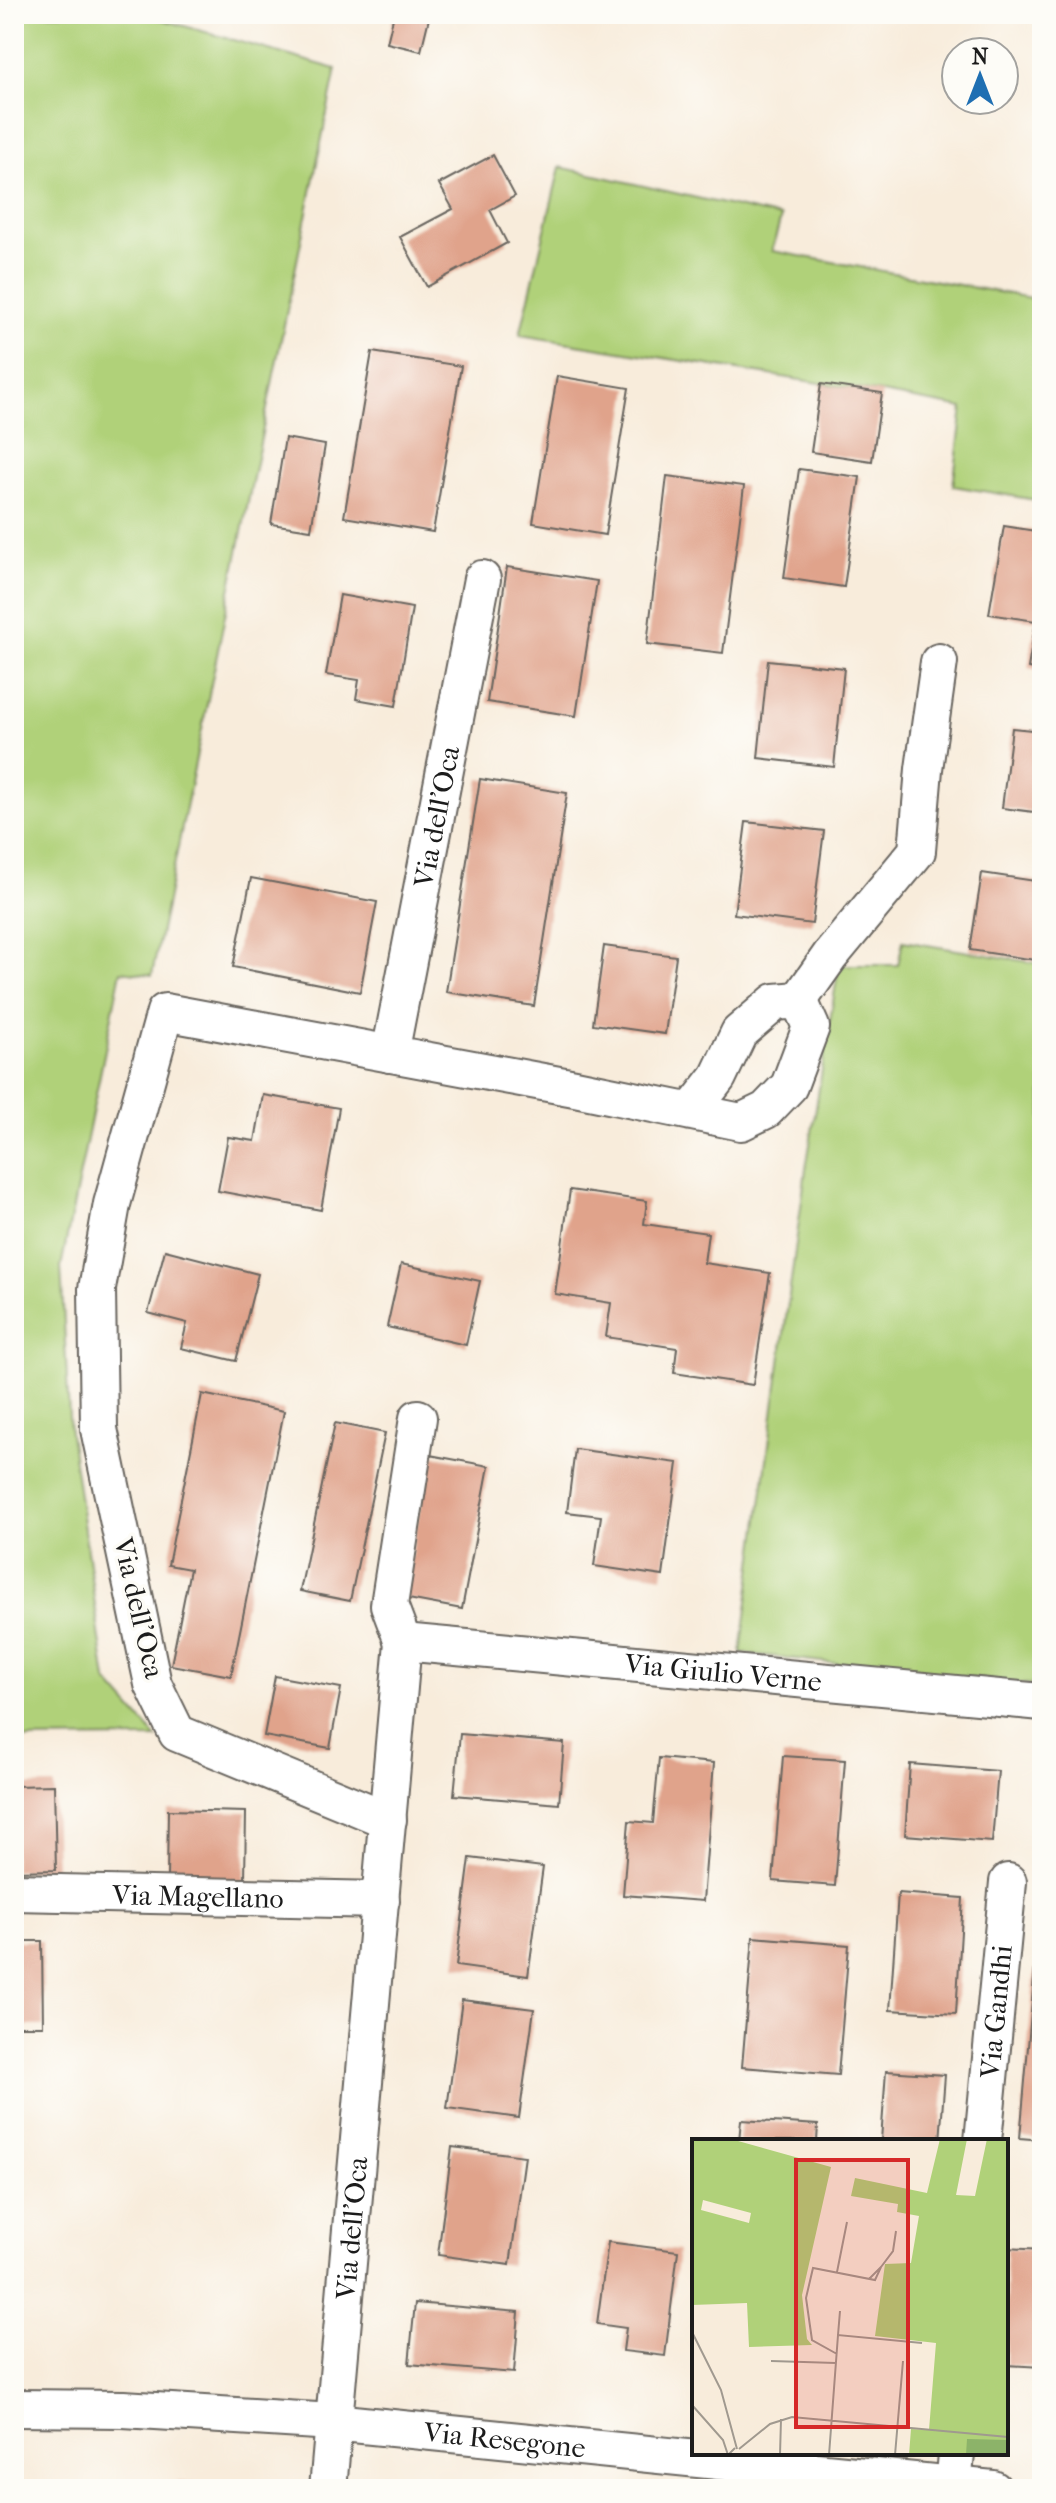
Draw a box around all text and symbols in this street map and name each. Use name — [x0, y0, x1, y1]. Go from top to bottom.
north arrow — [940, 36, 1020, 116]
text: N — [972, 44, 989, 70]
street label: Via dell'Oca — [406, 742, 466, 891]
street label: Via dell'Oca — [107, 1533, 171, 1683]
street label: Via Giulio Verne — [622, 1646, 823, 1698]
street label: Via Magellano — [111, 1878, 284, 1914]
street label: Via Gandhi — [973, 1944, 1018, 2081]
inset map — [692, 2139, 1008, 2455]
street label: Via dell'Oca — [328, 2154, 374, 2302]
street label: Via Resegone — [421, 2415, 587, 2464]

